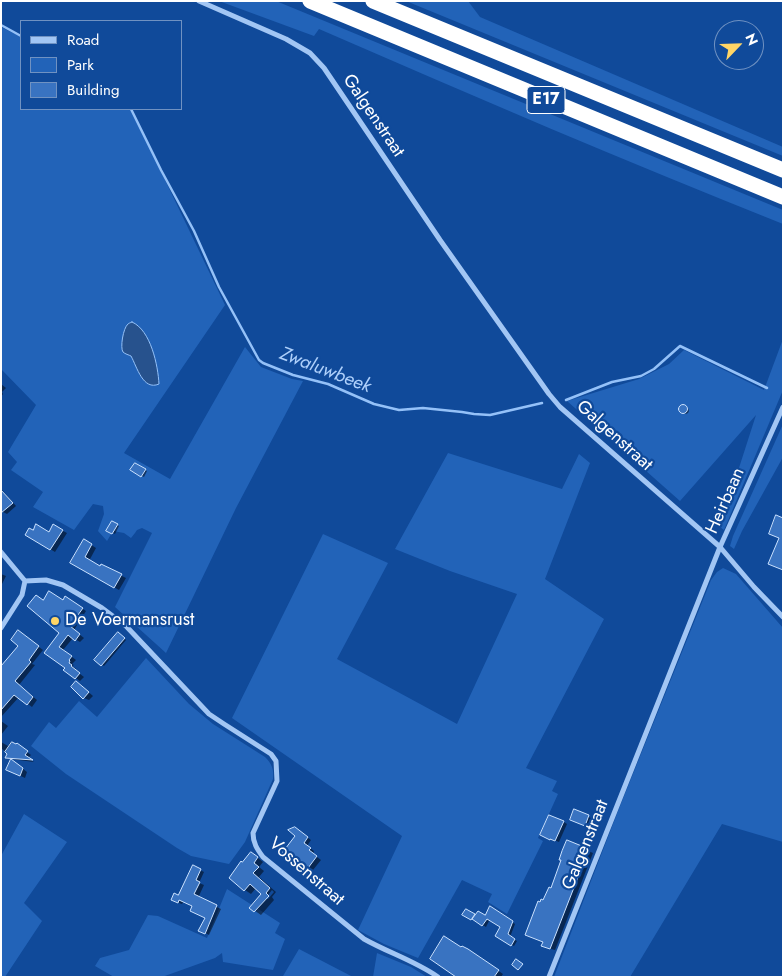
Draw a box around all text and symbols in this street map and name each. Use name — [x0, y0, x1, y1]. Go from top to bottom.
legend — [20, 20, 182, 110]
north arrow — [714, 20, 764, 70]
text: Road — [67, 29, 99, 51]
text: N — [740, 30, 763, 48]
text: Park — [67, 54, 94, 76]
street label: Galgenstraat — [337, 71, 409, 161]
text: Building — [67, 79, 119, 101]
road number: E17 — [527, 86, 565, 114]
water label: Zwaluwbeek — [276, 343, 374, 399]
street label: Galgenstraat — [571, 396, 657, 476]
street label: Heirbaan — [702, 465, 750, 537]
place label: De Voermansrust — [65, 610, 194, 632]
marker: De Voermansrust — [49, 615, 61, 627]
street label: Galgenstraat — [558, 797, 614, 893]
street label: Vossenstraat — [264, 833, 348, 911]

